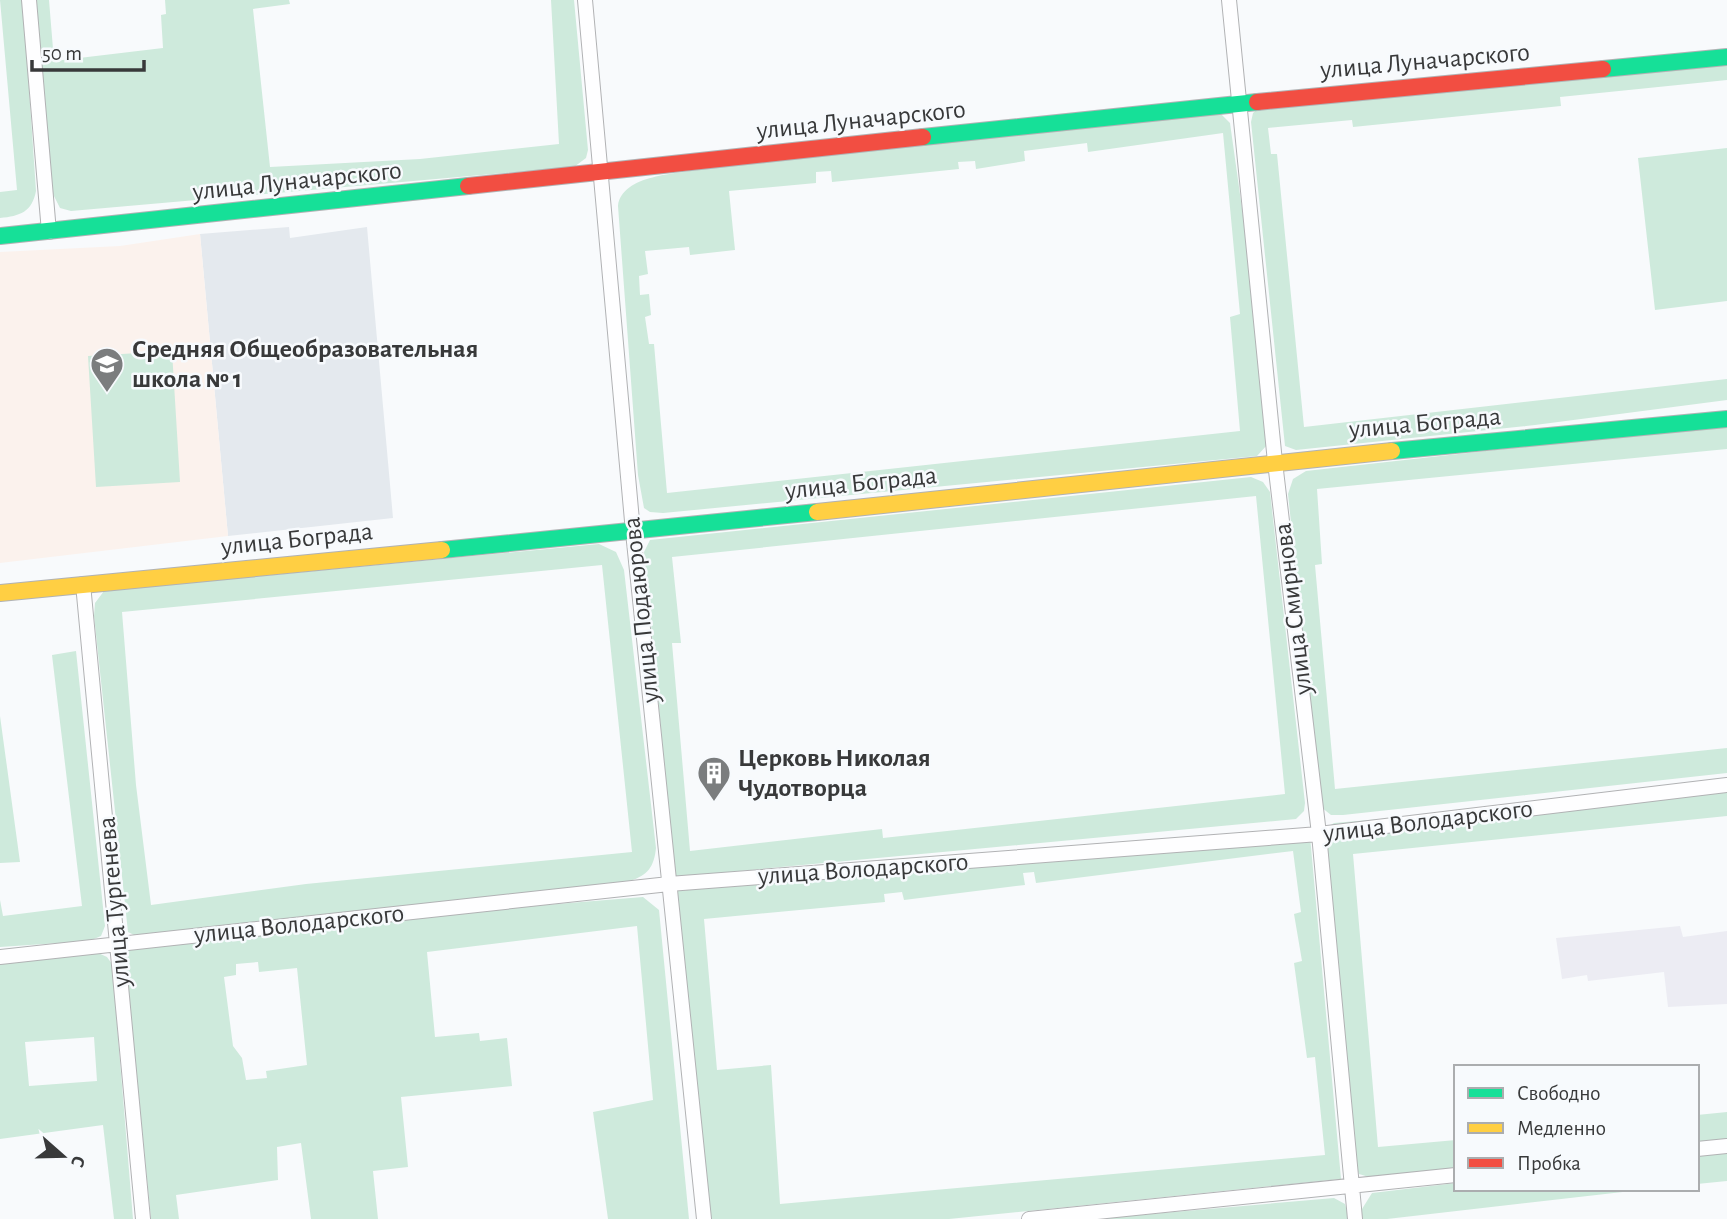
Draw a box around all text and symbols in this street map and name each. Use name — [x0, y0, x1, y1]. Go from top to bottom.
scale bar — [32, 28, 144, 72]
street label: улица Луначарского — [1318, 39, 1531, 83]
text: 50 m — [42, 43, 82, 64]
street label: улица Луначарского — [754, 96, 967, 144]
street label: улица Луначарского — [190, 157, 403, 205]
place label: Средняя Общеобразовательная школа № 1 — [132, 336, 478, 392]
school or university icon: Средняя Общеобразовательная школа № 1 — [88, 345, 126, 394]
street label: улица Бограда — [1347, 403, 1502, 443]
street label: улица Бограда — [783, 462, 938, 504]
street label: улица Подаюрова — [618, 516, 664, 705]
street label: улица Бограда — [219, 518, 374, 560]
street label: улица Смирнова — [1270, 521, 1317, 697]
place label: Церковь Николая Чудотворца — [738, 745, 931, 801]
building icon: Церковь Николая Чудотворца — [695, 754, 733, 803]
street label: улица Володарского — [1321, 795, 1534, 847]
street label: улица Тургенева — [94, 816, 134, 989]
street label: улица Володарского — [756, 849, 969, 889]
street label: улица Володарского — [192, 900, 405, 948]
legend — [1454, 1065, 1699, 1191]
text: Свободно — [1517, 1083, 1601, 1104]
text: Медленно — [1517, 1118, 1606, 1139]
north arrow — [28, 1121, 98, 1191]
text: С — [67, 1153, 88, 1169]
text: Пробка — [1517, 1153, 1581, 1174]

